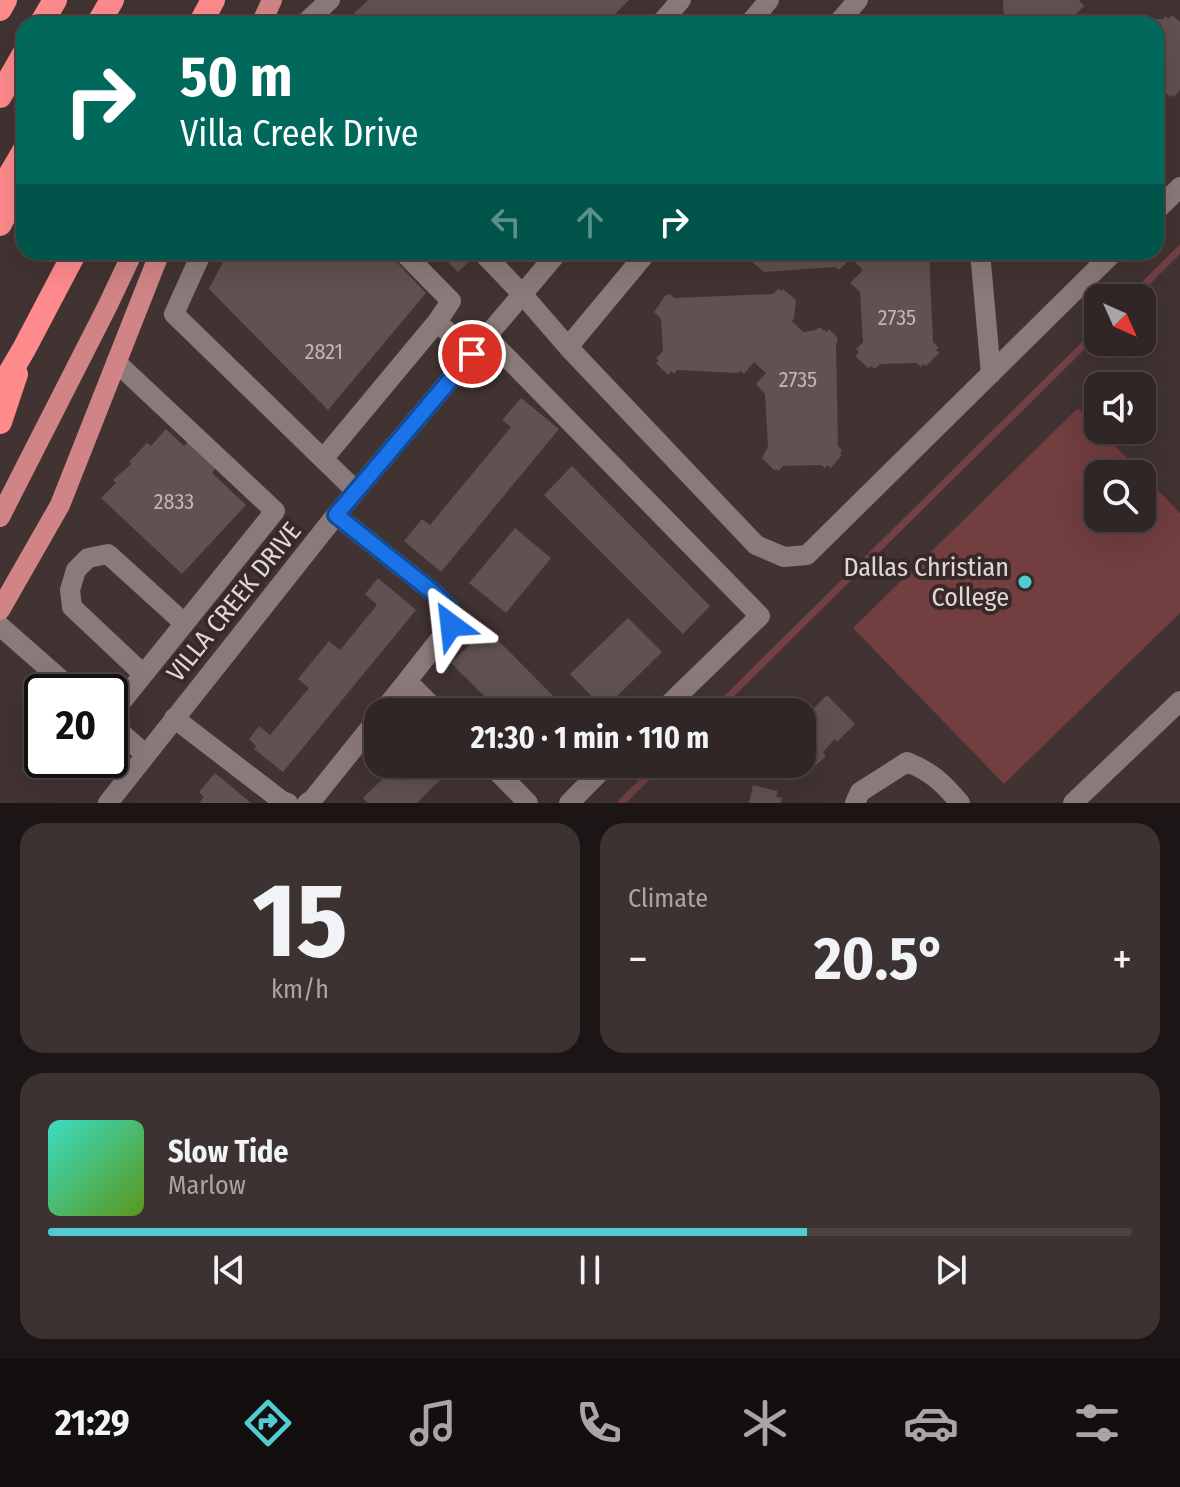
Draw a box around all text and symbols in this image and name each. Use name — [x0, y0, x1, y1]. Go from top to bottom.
text: 50 m — [180, 44, 292, 111]
icon: right — [48, 48, 152, 152]
text: Villa Creek Drive — [180, 112, 419, 156]
icon: left — [484, 200, 528, 244]
icon: ahead — [568, 200, 612, 244]
icon: right — [652, 200, 696, 244]
north arrow — [1084, 284, 1156, 356]
map controls — [1084, 284, 1156, 532]
house number: 2735 — [878, 304, 916, 331]
pin — [438, 320, 506, 388]
icon: arrive — [450, 332, 494, 376]
house number: 2821 — [305, 338, 343, 365]
house number: 2735 — [779, 366, 817, 393]
button: sound — [1084, 372, 1156, 444]
button: search — [1084, 460, 1156, 532]
house number: 2833 — [154, 488, 194, 515]
street label: VILLA CREEK DRIVE — [160, 516, 308, 688]
place label: Dallas Christian College — [843, 552, 1009, 613]
marker: Dallas Christian College — [1016, 573, 1034, 591]
position arrow — [409, 583, 493, 667]
speed limit sign: 20 — [24, 674, 128, 778]
text: 21:30 · 1 min · 110 m — [471, 720, 709, 756]
text: 15 — [252, 859, 348, 984]
text: Climate — [628, 883, 708, 914]
text: 20.5° — [814, 923, 946, 995]
text: − — [628, 933, 648, 986]
text: + — [1112, 933, 1132, 986]
text: km/h — [271, 974, 329, 1005]
text: Slow Tide — [168, 1134, 289, 1170]
text: Marlow — [168, 1170, 246, 1201]
icon: previous — [207, 1248, 251, 1292]
icon: pause — [568, 1248, 612, 1292]
icon: next — [929, 1248, 973, 1292]
icon: directions — [240, 1395, 296, 1451]
icon: music — [405, 1395, 461, 1451]
icon: phone — [571, 1395, 627, 1451]
icon: climate — [737, 1395, 793, 1451]
icon: car — [903, 1395, 959, 1451]
icon: filters — [1069, 1395, 1125, 1451]
text: 21:29 — [55, 1401, 130, 1445]

